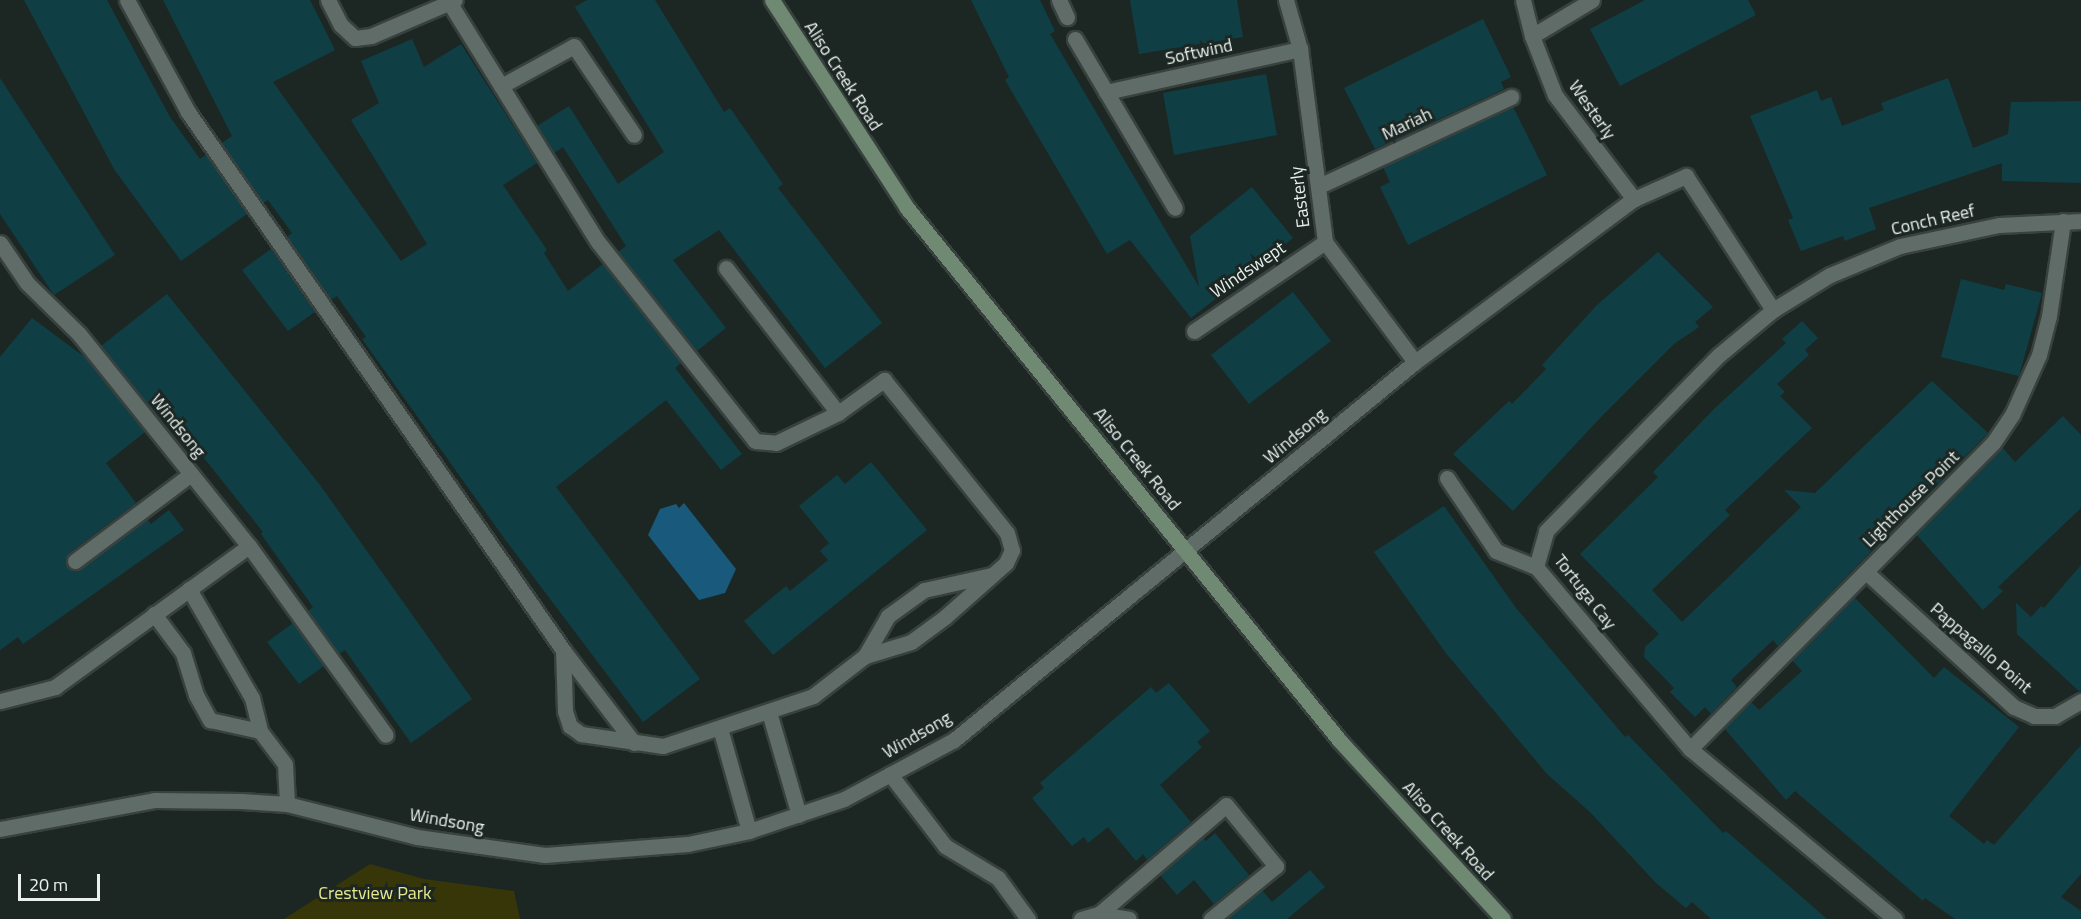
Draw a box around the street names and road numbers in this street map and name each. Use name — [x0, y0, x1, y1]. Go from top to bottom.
street label: Aliso Creek Road — [800, 17, 886, 135]
street label: Softwind — [1163, 34, 1235, 70]
street label: Westerly — [1564, 76, 1620, 144]
street label: Mariah — [1378, 103, 1436, 145]
street label: Easterly — [1286, 165, 1314, 229]
street label: Conch Reef — [1889, 200, 1977, 240]
street label: Windswept — [1206, 237, 1290, 303]
street label: Windsong — [146, 390, 210, 462]
street label: Aliso Creek Road — [1089, 403, 1185, 515]
street label: Windsong — [1259, 403, 1331, 469]
street label: Lighthouse Point — [1858, 446, 1964, 552]
street label: Tortuga Cay — [1549, 550, 1621, 634]
street label: Pappagallo Point — [1926, 598, 2036, 698]
street label: Windsong — [879, 707, 955, 763]
street label: Aliso Creek Road — [1398, 777, 1498, 885]
street label: Windsong — [408, 804, 486, 838]

